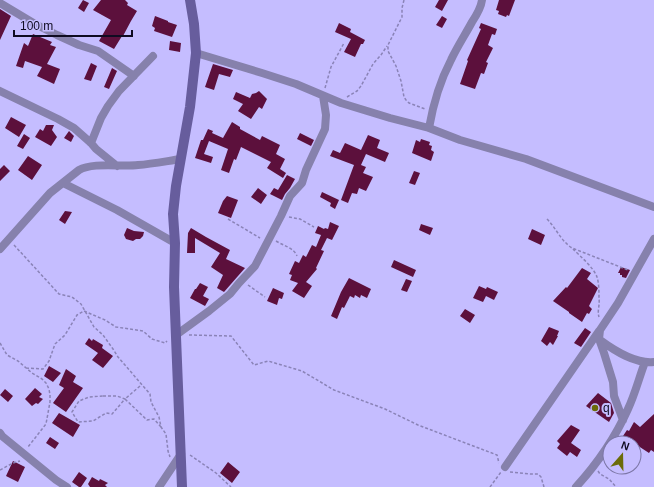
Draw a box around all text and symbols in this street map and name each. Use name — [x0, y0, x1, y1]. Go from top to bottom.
scale bar — [14, 12, 132, 38]
text: 100 m — [20, 19, 53, 33]
place label: q — [603, 401, 610, 415]
marker: q — [590, 403, 600, 413]
north arrow — [602, 435, 642, 475]
text: N — [620, 439, 631, 453]

